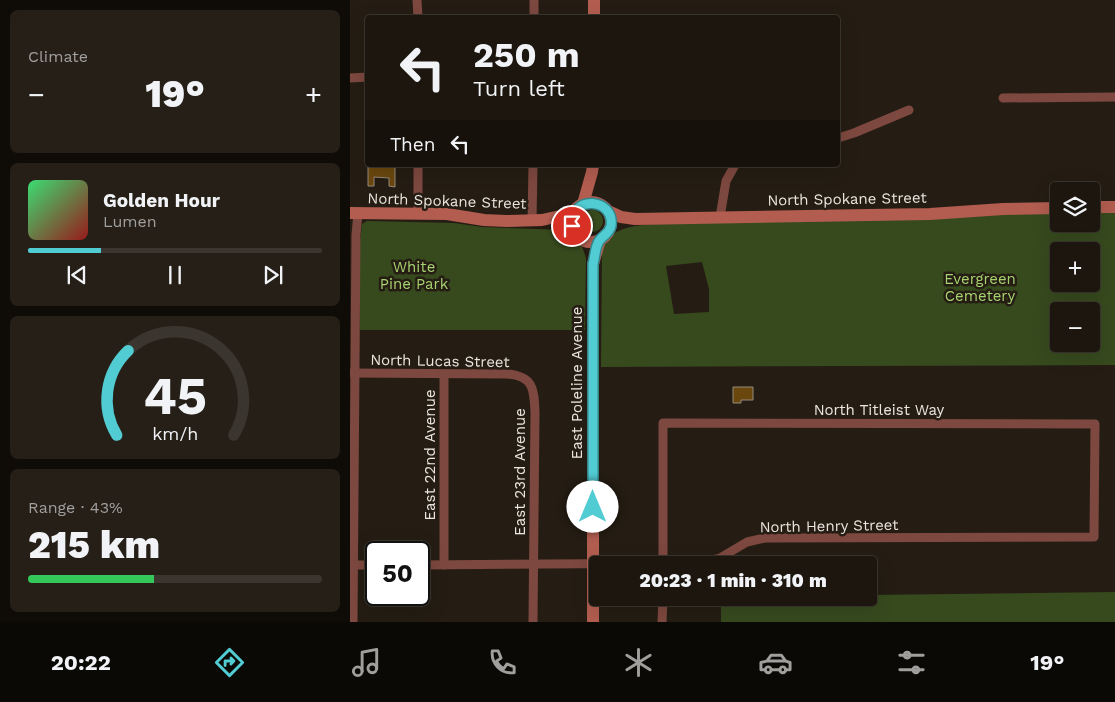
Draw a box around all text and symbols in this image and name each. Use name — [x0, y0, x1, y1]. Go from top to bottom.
text: 250 m — [473, 34, 580, 76]
icon: left — [390, 35, 455, 100]
text: Climate — [28, 47, 88, 66]
text: 19° — [145, 72, 205, 116]
text: Turn left — [473, 76, 565, 101]
text: − — [28, 78, 45, 111]
text: + — [305, 78, 322, 111]
icon: left — [446, 130, 474, 158]
text: Then — [390, 133, 436, 156]
map controls — [1050, 182, 1100, 352]
button: layers — [1050, 182, 1100, 232]
text: Golden Hour — [103, 189, 220, 212]
street label: North Spokane Street — [367, 189, 528, 213]
street label: North Spokane Street — [767, 189, 927, 209]
pin — [551, 205, 593, 247]
text: Lumen — [103, 212, 157, 231]
icon: arrive — [558, 212, 586, 240]
button: + — [1050, 242, 1100, 292]
park label: White Pine Park — [380, 258, 449, 293]
icon: previous — [63, 261, 91, 289]
icon: pause — [161, 261, 189, 289]
icon: next — [259, 261, 287, 289]
park label: Evergreen Cemetery — [944, 270, 1016, 305]
button: − — [1050, 302, 1100, 352]
street label: East Poleline Avenue — [568, 307, 586, 459]
street label: North Lucas Street — [370, 351, 511, 371]
text: 45 — [143, 366, 207, 427]
street label: East 22nd Avenue — [421, 389, 439, 521]
street label: North Titleist Way — [814, 401, 945, 419]
street label: East 23rd Avenue — [511, 408, 529, 536]
text: km/h — [152, 423, 198, 444]
position arrow — [566, 480, 618, 532]
text: Range · 43% — [28, 498, 123, 517]
street label: North Henry Street — [759, 516, 899, 536]
text: 215 km — [28, 523, 160, 567]
speed limit sign: 50 — [365, 541, 430, 606]
text: 20:23 · 1 min · 310 m — [639, 569, 827, 592]
icon: directions — [212, 645, 247, 680]
icon: music — [349, 645, 384, 680]
icon: phone — [485, 645, 520, 680]
icon: climate — [621, 645, 656, 680]
icon: car — [758, 645, 793, 680]
icon: filters — [894, 645, 929, 680]
text: 20:22 — [51, 650, 111, 675]
text: 19° — [1030, 650, 1064, 675]

